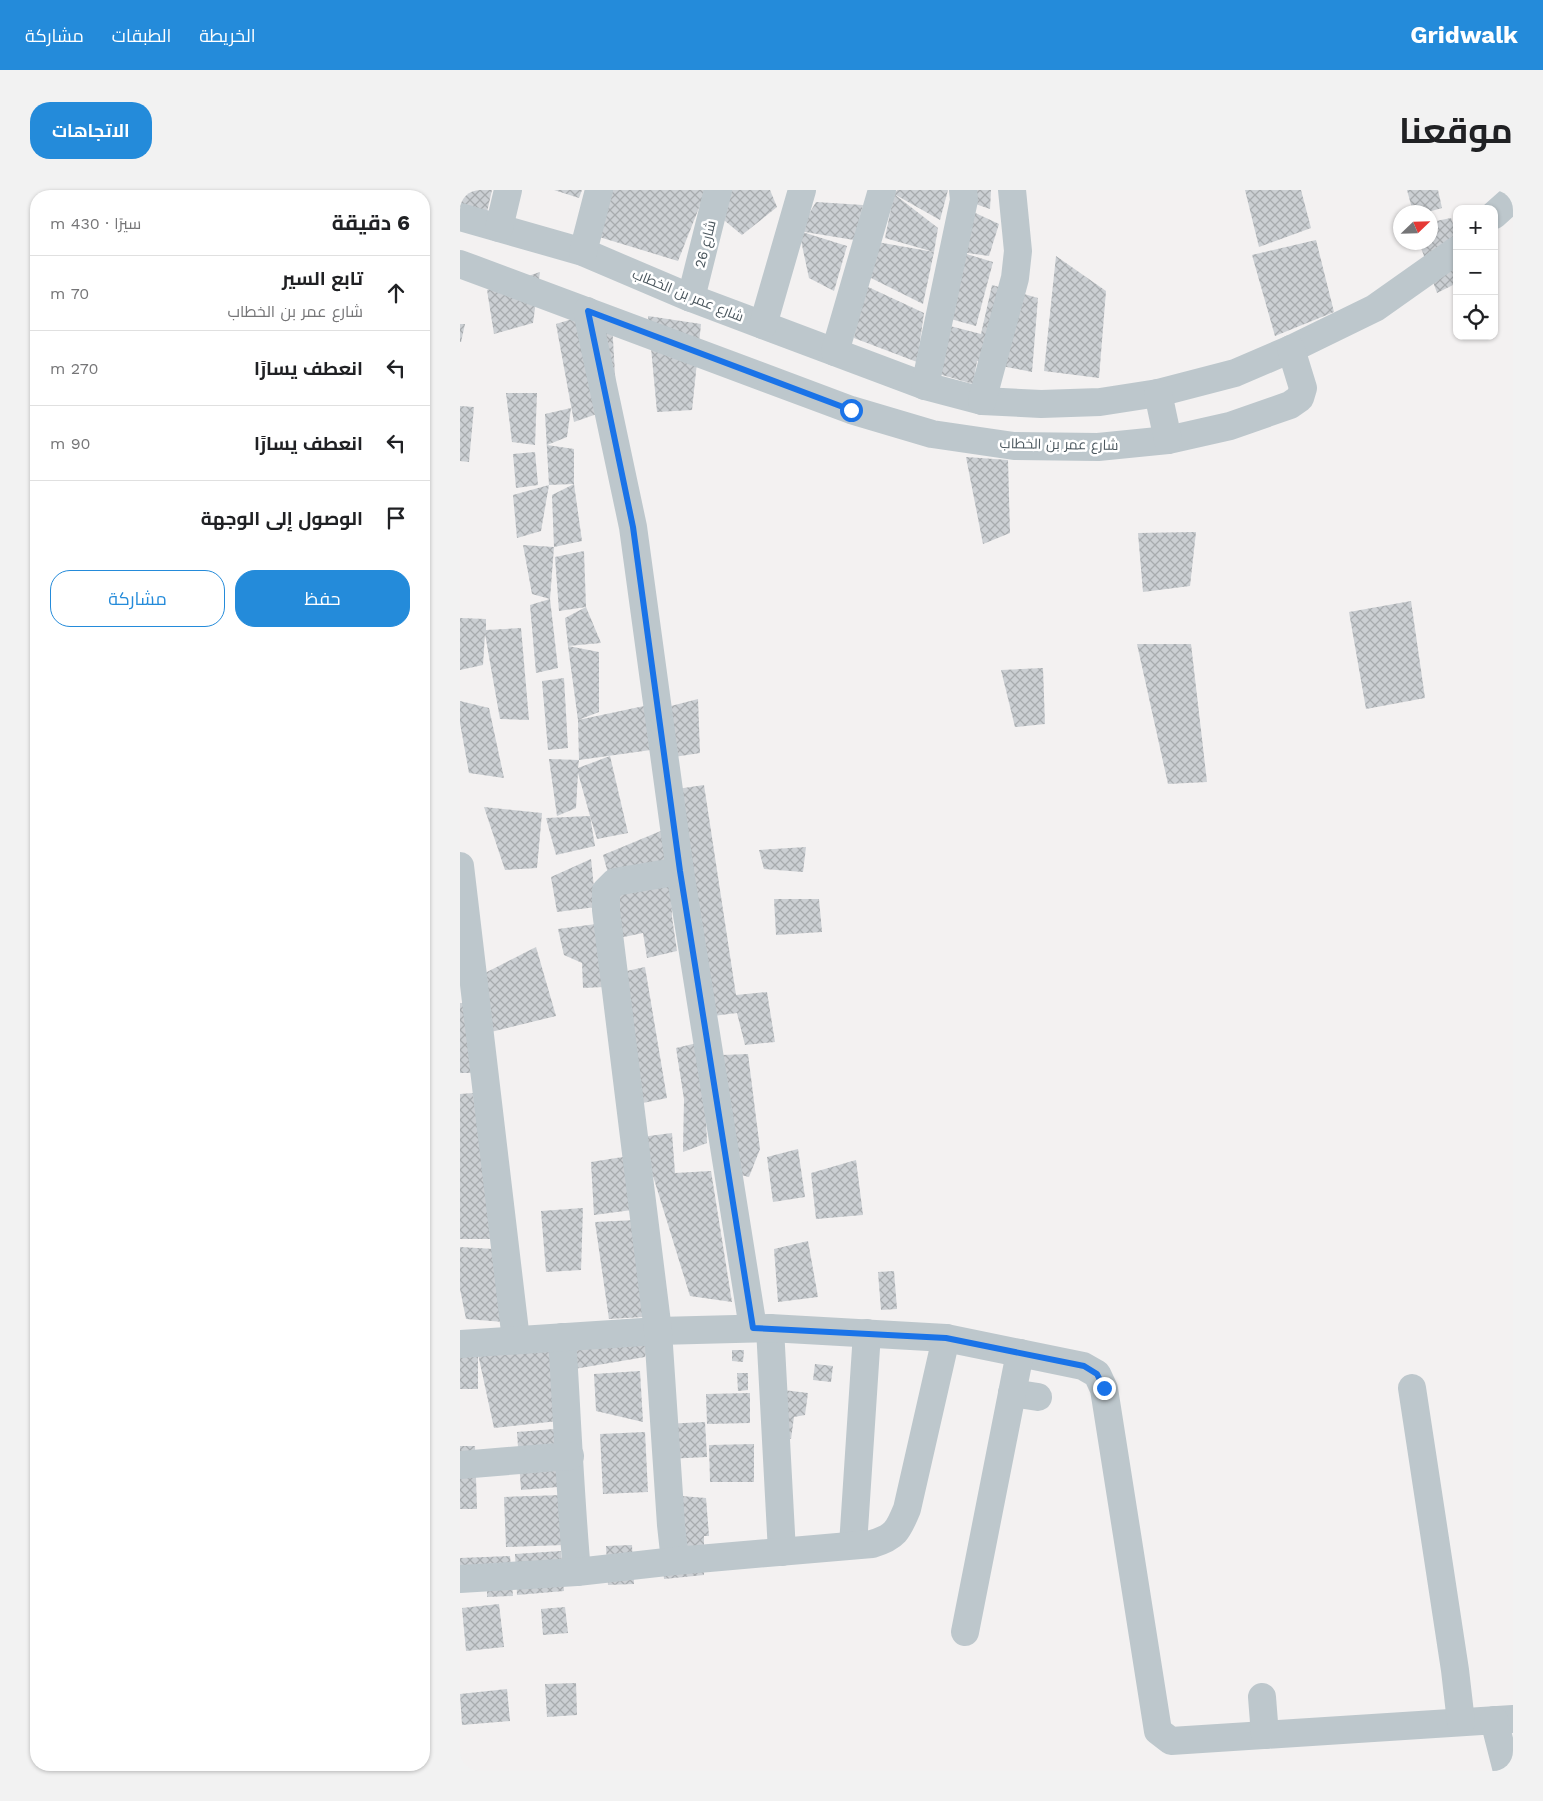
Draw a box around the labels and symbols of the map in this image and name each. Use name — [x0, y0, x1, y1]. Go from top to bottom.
north arrow — [1393, 205, 1438, 250]
street label: شارع 26 — [691, 218, 720, 270]
street label: شارع عمر بن الخطاب — [630, 265, 746, 326]
route start — [840, 399, 863, 422]
street label: شارع عمر بن الخطاب — [1000, 435, 1118, 454]
route end — [1093, 1377, 1116, 1400]

